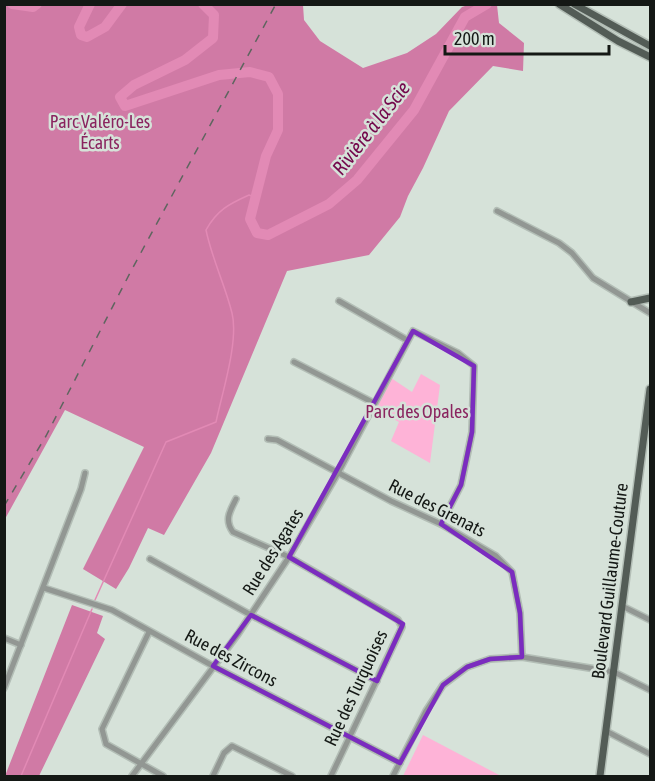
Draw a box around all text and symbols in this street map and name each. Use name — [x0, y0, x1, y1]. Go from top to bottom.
scale bar — [445, 18, 608, 56]
text: 200 m — [454, 28, 495, 49]
water label: Rivière à la Scie — [327, 76, 414, 179]
park label: Parc Valéro-Les Écarts — [50, 111, 150, 153]
park label: Parc des Opales — [365, 401, 469, 422]
street label: Rue des Grenats — [385, 474, 489, 541]
street label: Boulevard Guillaume-Couture — [587, 482, 632, 680]
street label: Rue des Agates — [238, 505, 307, 599]
street label: Rue des Zircons — [181, 624, 281, 691]
street label: Rue des Turquoises — [319, 626, 392, 749]

